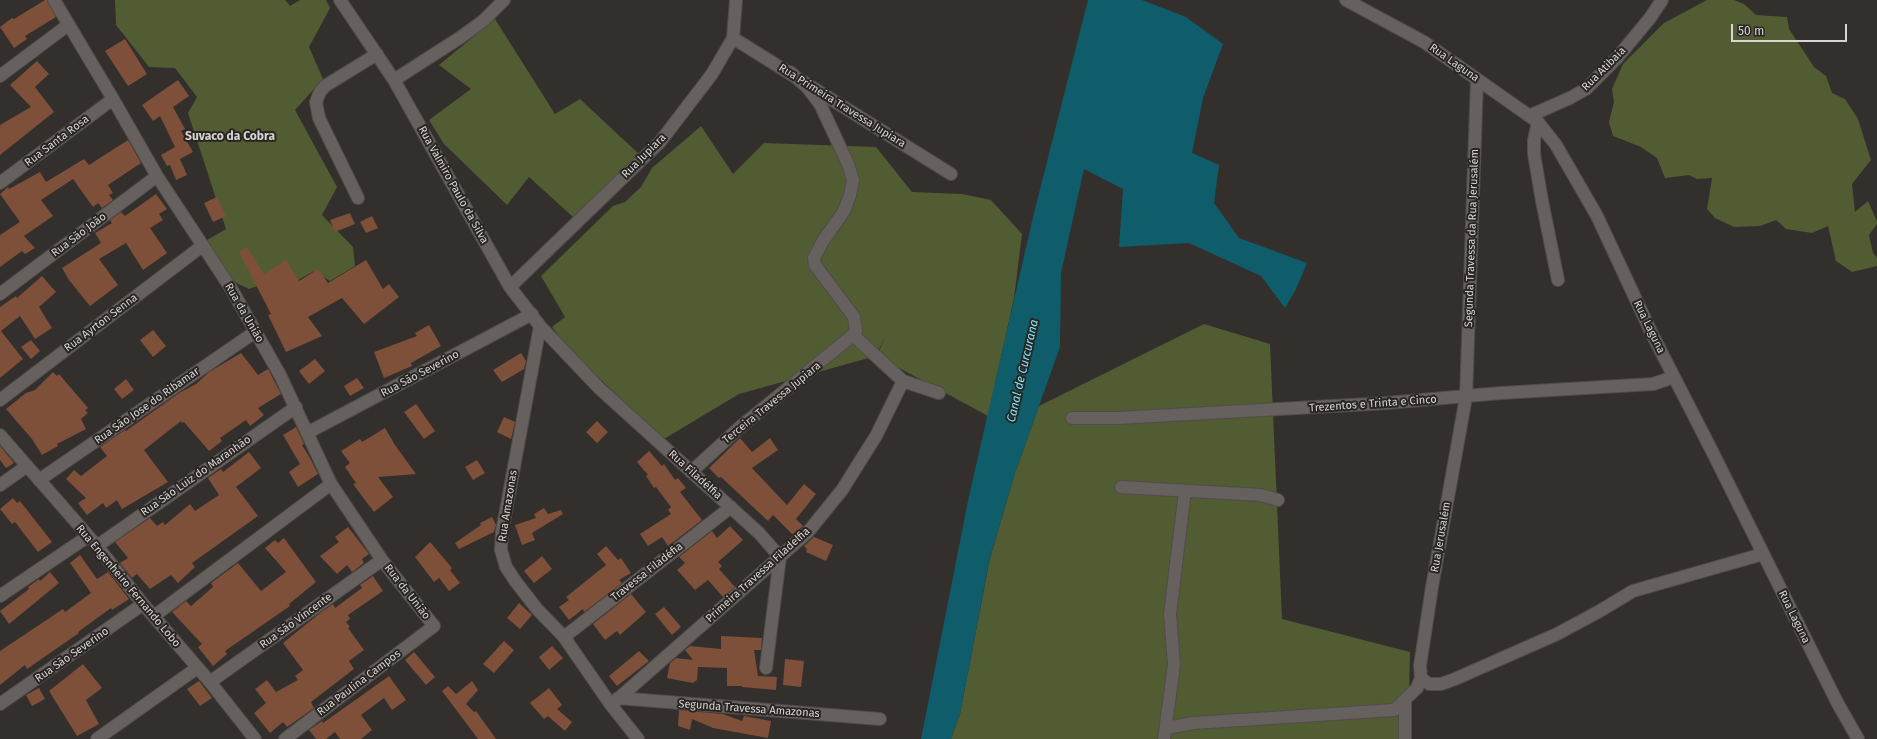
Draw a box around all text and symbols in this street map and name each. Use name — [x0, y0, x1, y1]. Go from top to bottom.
scale bar — [1733, 16, 1849, 42]
text: 50 m — [1738, 24, 1764, 38]
street label: Rua Laguna — [1427, 41, 1481, 85]
street label: Rua Atibaia — [1579, 44, 1629, 94]
street label: Rua Primeira Travessa Jupiara — [776, 61, 908, 151]
street label: Rua Santa Rosa — [22, 113, 92, 169]
street label: Rua Valmiro Paulo da Silva — [415, 124, 491, 246]
district label: Suvaco da Cobra — [185, 130, 275, 144]
street label: Rua Jupiara — [619, 131, 669, 181]
street label: Segunda Travessa da Rua Jerusalém — [1462, 149, 1482, 327]
street label: Rua São João — [49, 210, 109, 260]
street label: Rua da União — [222, 281, 266, 345]
street label: Rua Ayrton Senna — [62, 291, 140, 355]
street label: Rua Laguna — [1630, 298, 1668, 356]
water label: Canal de Curcurana — [1004, 318, 1042, 424]
street label: Rua São Severino — [379, 348, 461, 400]
street label: Terceira Travessa Jupiara — [720, 359, 824, 447]
street label: Rua São Jose do Ribamar — [92, 365, 202, 447]
street label: Trezentos e Trinta e Cinco — [1309, 393, 1437, 415]
street label: Rua São Luiz do Maranhão — [138, 433, 254, 519]
street label: Rua Filadélfia — [666, 448, 724, 502]
street label: Rua Amazonas — [496, 469, 520, 543]
street label: Rua Jerusalém — [1428, 501, 1454, 573]
street label: Rua Engenheiro Fernando Lobo — [73, 522, 183, 650]
street label: Primeira Travessa Filadelfia — [703, 525, 813, 625]
street label: Travessa Filadéfia — [608, 540, 686, 604]
street label: Rua da União — [381, 562, 433, 622]
street label: Rua Laguna — [1775, 588, 1813, 646]
street label: Rua São Vincente — [257, 590, 335, 652]
street label: Rua São Severino — [33, 625, 111, 685]
street label: Rua Paulina Campos — [315, 647, 403, 719]
street label: Segunda Travessa Amazonas — [678, 697, 820, 721]

